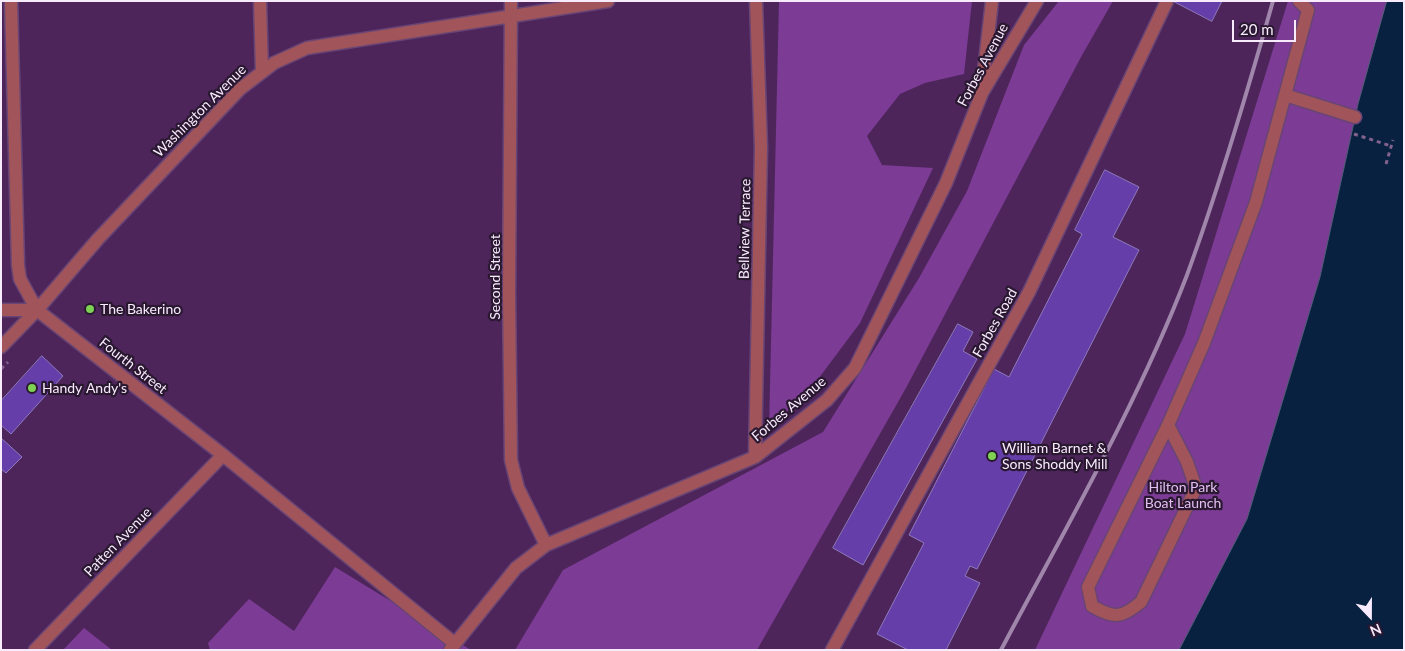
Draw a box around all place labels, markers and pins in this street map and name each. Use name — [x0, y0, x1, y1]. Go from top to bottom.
place label: The Bakerino — [100, 301, 181, 317]
marker: The Bakerino — [84, 303, 96, 315]
place label: Handy Andy's — [42, 380, 127, 396]
marker: Handy Andy's — [26, 382, 38, 394]
place label: William Barnet & Sons Shoddy Mill — [1002, 440, 1108, 472]
marker: William Barnet & Sons Shoddy Mill — [986, 450, 998, 462]

